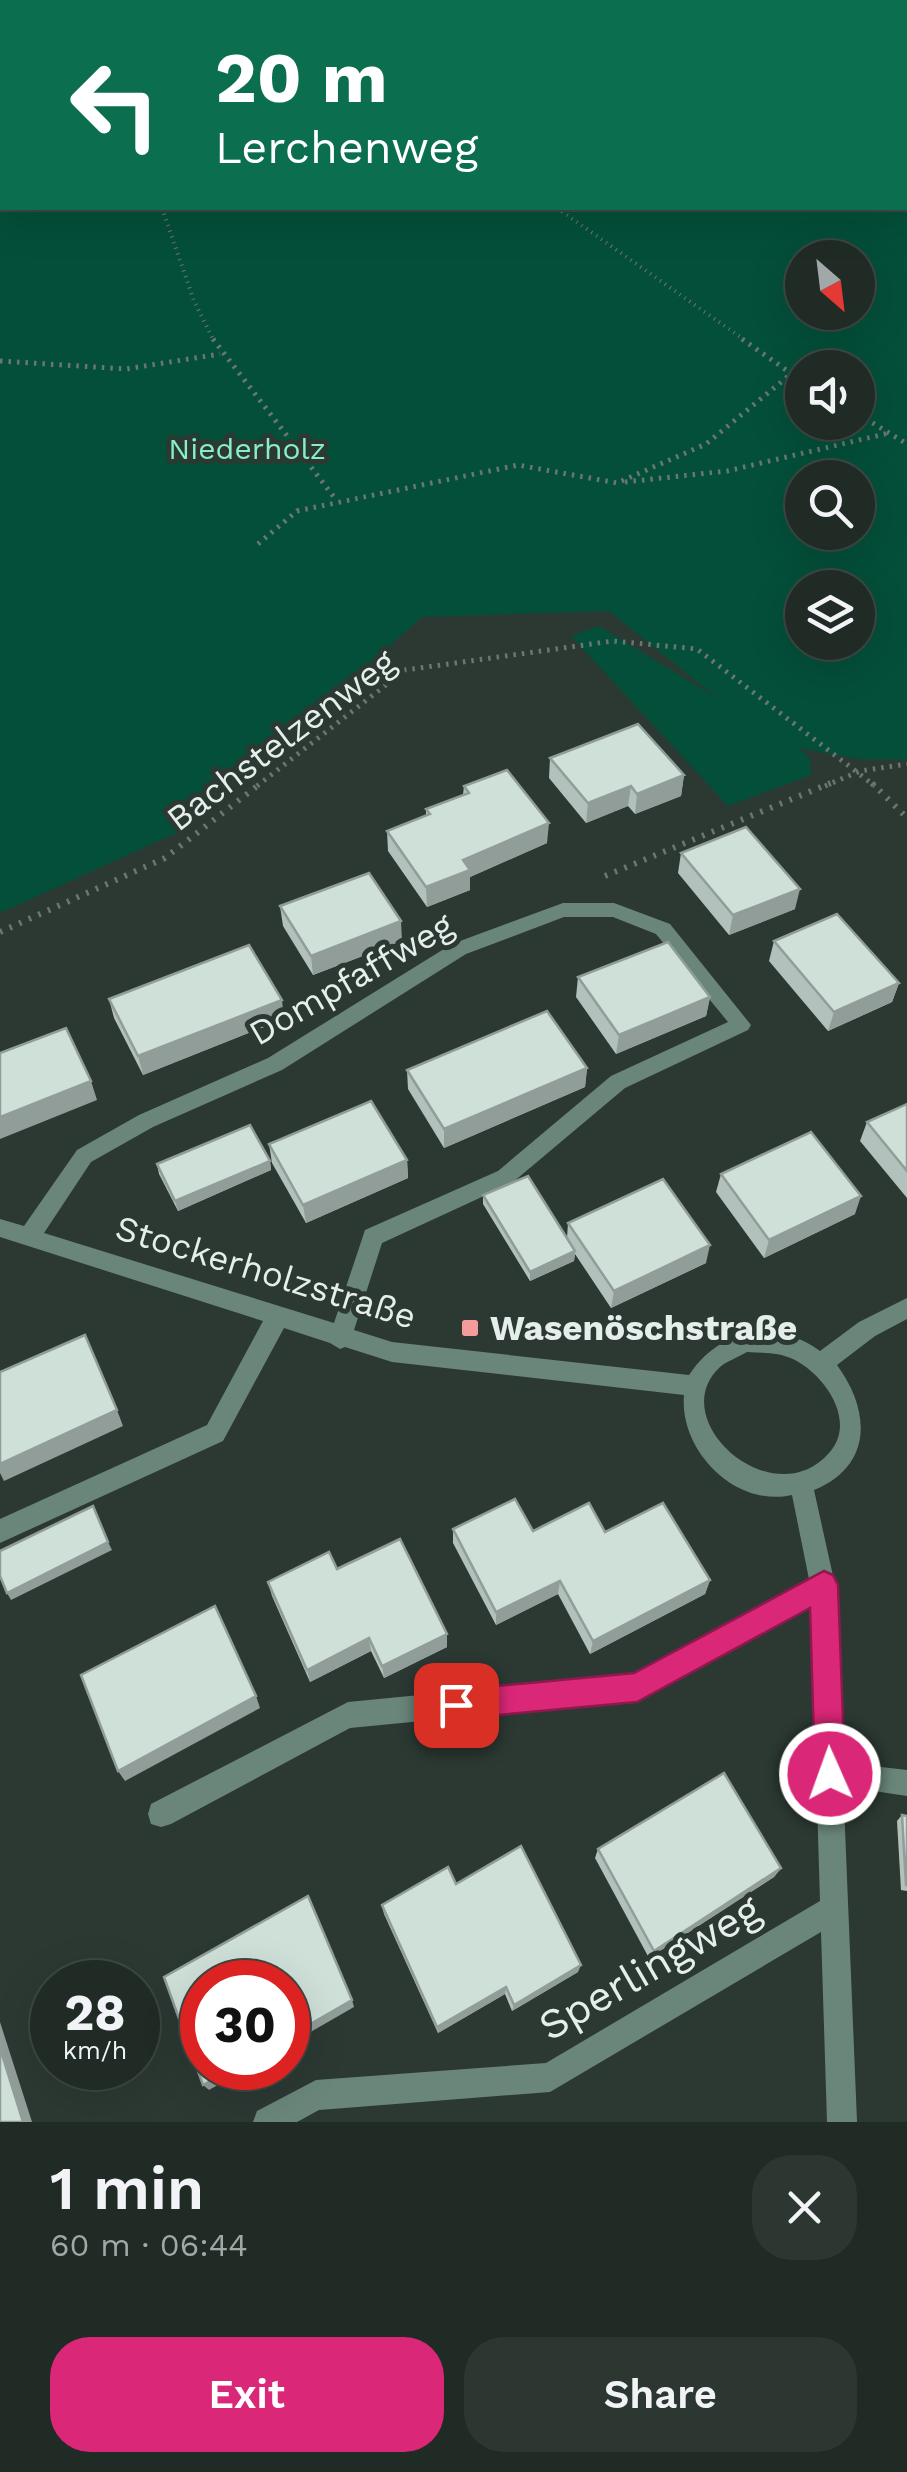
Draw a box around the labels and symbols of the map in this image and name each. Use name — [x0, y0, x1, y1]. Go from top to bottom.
north arrow — [785, 240, 875, 330]
park label: Niederholz — [168, 431, 326, 466]
street label: Bachstelzenweg — [158, 640, 404, 840]
street label: Dompfaffweg — [242, 903, 461, 1054]
street label: Stockerholzstraße — [111, 1206, 421, 1338]
place label: Wasenöschstraße — [490, 1307, 797, 1349]
marker: Wasenöschstraße — [459, 1317, 481, 1339]
pin — [414, 1663, 499, 1748]
position arrow — [778, 1722, 882, 1826]
street label: Sperlingweg — [530, 1884, 769, 2050]
speed limit sign: 30 — [180, 1960, 310, 2090]

